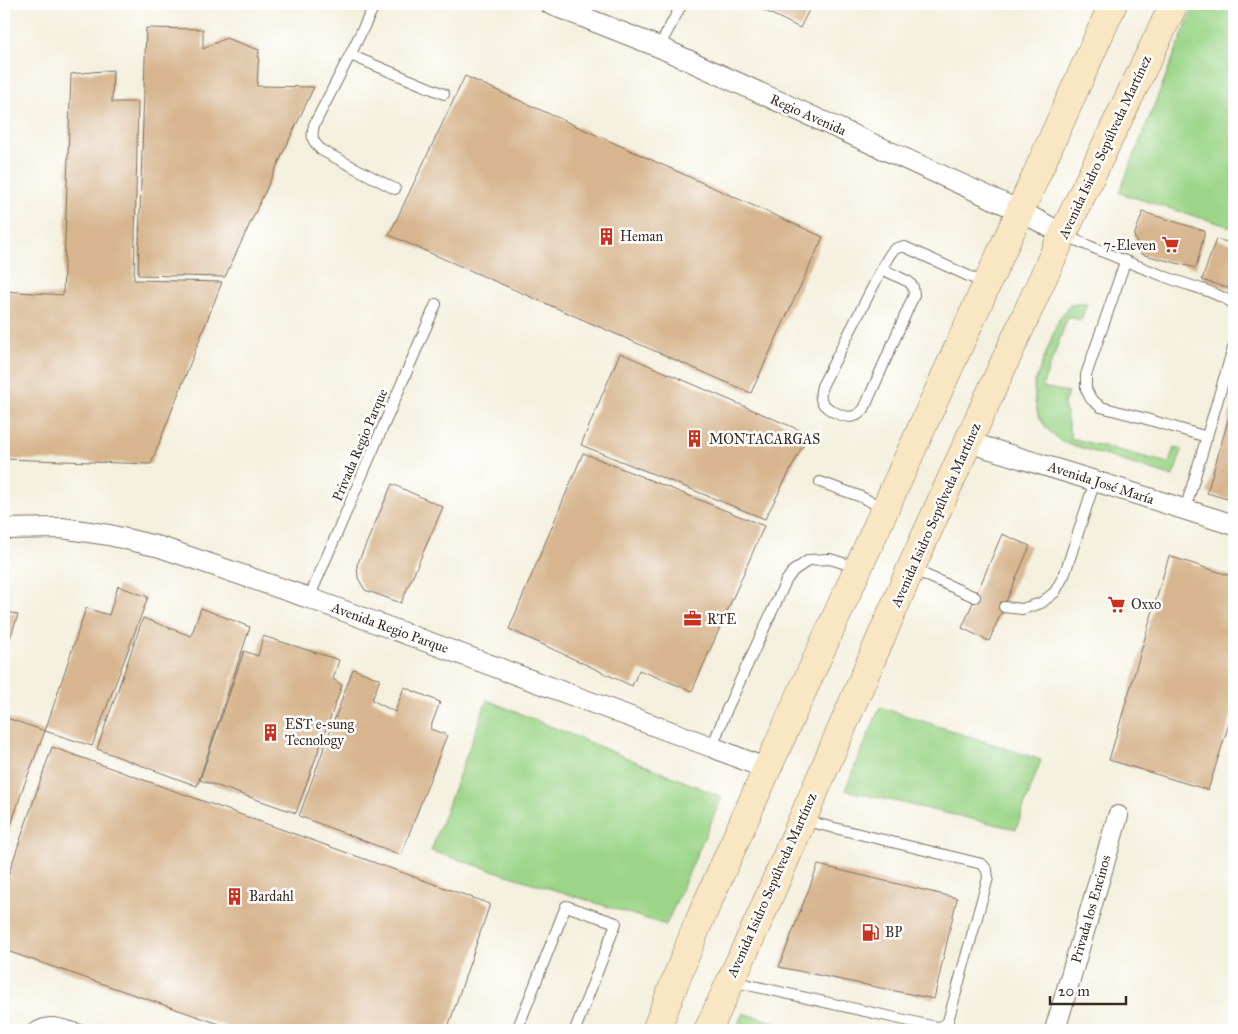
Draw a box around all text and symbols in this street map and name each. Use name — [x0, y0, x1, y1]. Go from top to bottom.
street label: Avenida Isidro Sepúlveda Martínez — [1055, 52, 1155, 242]
street label: Regio Avenida — [767, 91, 849, 139]
building icon: Heman — [596, 226, 616, 246]
place label: Heman — [620, 228, 663, 245]
supermarket icon: 7-Eleven — [1160, 235, 1180, 255]
place label: 7-Eleven — [1103, 237, 1156, 254]
street label: Privada Regio Parque — [329, 386, 392, 504]
street label: Avenida Isidro Sepúlveda Martínez — [887, 420, 985, 611]
building icon: MONTACARGAS — [685, 429, 705, 449]
place label: MONTACARGAS — [709, 431, 820, 448]
street label: Avenida José María — [1045, 458, 1156, 509]
supermarket icon: Oxxo — [1107, 594, 1127, 614]
place label: Oxxo — [1131, 596, 1161, 613]
street label: Avenida Regio Parque — [328, 599, 451, 658]
office icon: RTE — [683, 609, 703, 629]
place label: RTE — [707, 611, 736, 628]
place label: EST e-sung Tecnology — [285, 716, 354, 749]
building icon: EST e-sung Tecnology — [261, 722, 281, 742]
street label: Avenida Isidro Sepúlveda Martínez — [723, 790, 821, 981]
street label: Privada los Encinos — [1067, 853, 1115, 965]
building icon: Bardahl — [225, 886, 245, 906]
place label: Bardahl — [249, 888, 294, 905]
fuel station icon: BP — [861, 922, 881, 942]
place label: BP — [885, 924, 902, 941]
scale bar — [1050, 974, 1127, 1006]
text: 20 m — [1058, 982, 1090, 1000]

